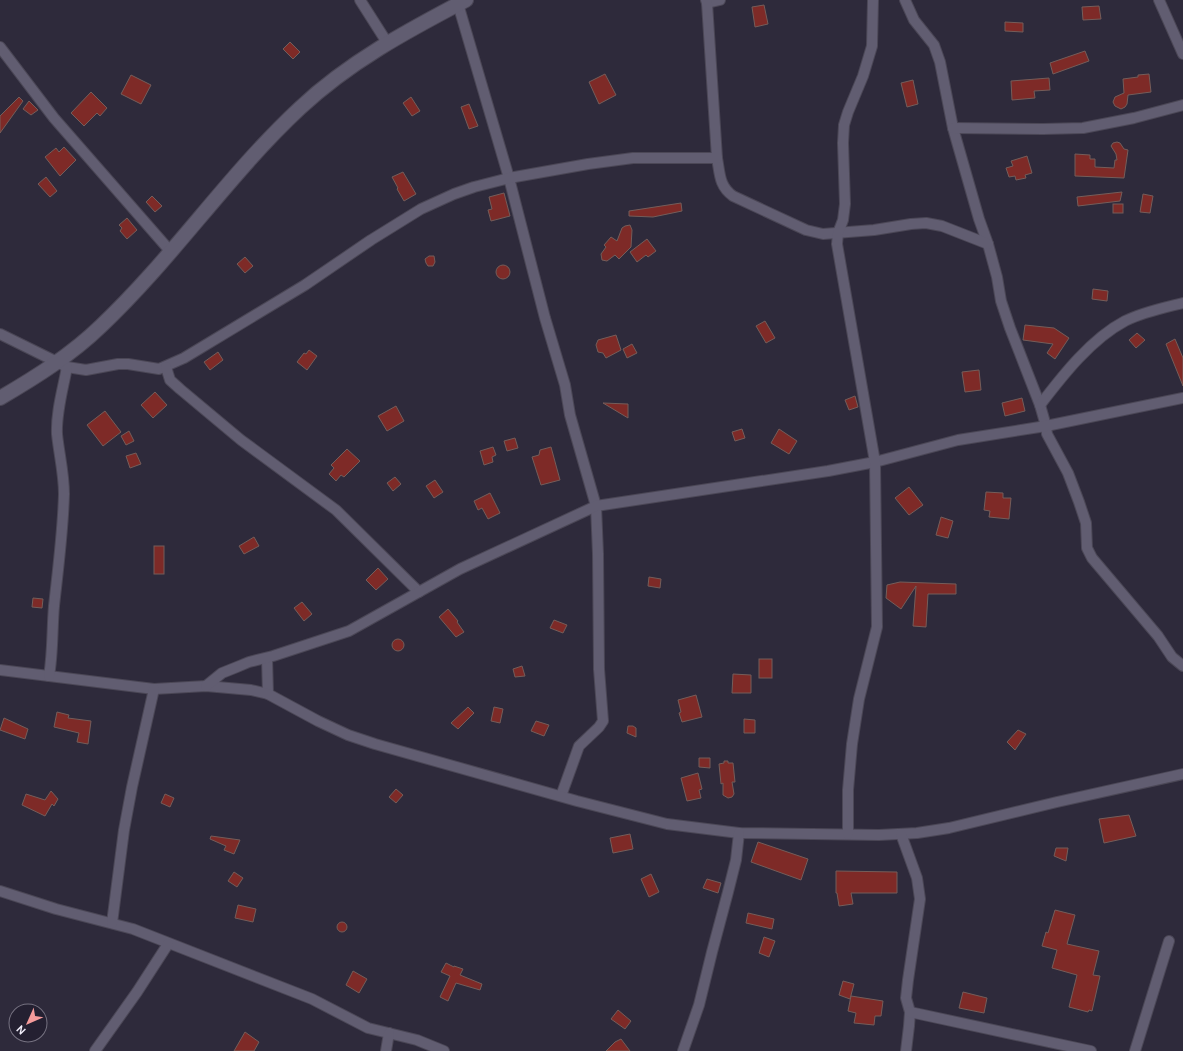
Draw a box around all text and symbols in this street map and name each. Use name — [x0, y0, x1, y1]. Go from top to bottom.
north arrow — [8, 1003, 48, 1043]
text: N — [13, 1022, 29, 1038]

